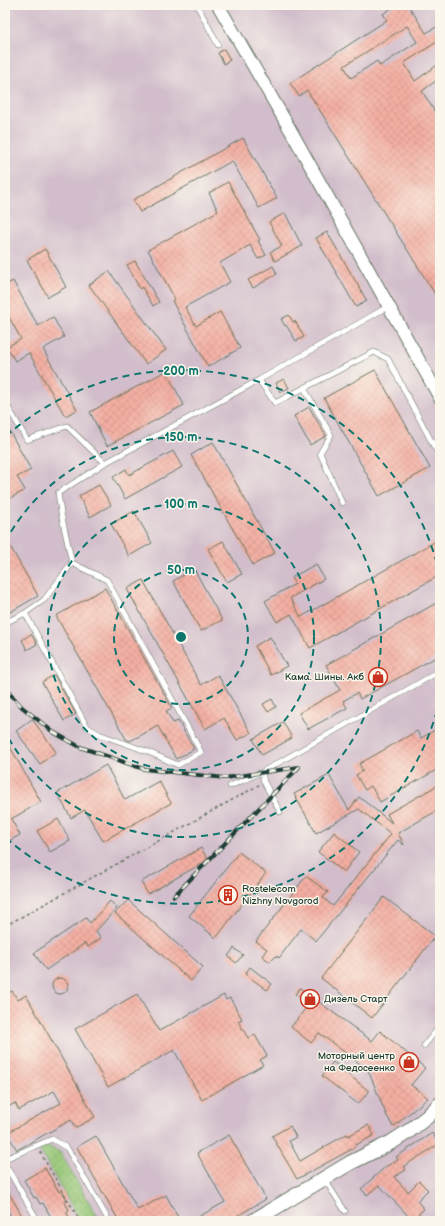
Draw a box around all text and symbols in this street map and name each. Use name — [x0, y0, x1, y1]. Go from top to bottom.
text: 200 m — [163, 364, 199, 379]
text: 150 m — [165, 430, 197, 445]
text: 100 m — [164, 497, 198, 512]
text: 50 m — [167, 563, 195, 578]
centre of rings — [174, 630, 188, 644]
shop icon: Кама. Шины. Акб — [367, 666, 389, 688]
place label: Кама. Шины. Акб — [285, 671, 365, 683]
place label: Rostelecom Nizhny Novgorod — [242, 883, 319, 907]
building icon: Rostelecom Nizhny Novgorod — [217, 884, 239, 906]
shop icon: Дизель Старт — [299, 988, 321, 1010]
place label: Дизель Старт — [324, 993, 388, 1005]
place label: Моторный центр на Федосеенко — [318, 1050, 395, 1074]
shop icon: Моторный центр на Федосеенко — [398, 1051, 420, 1073]

